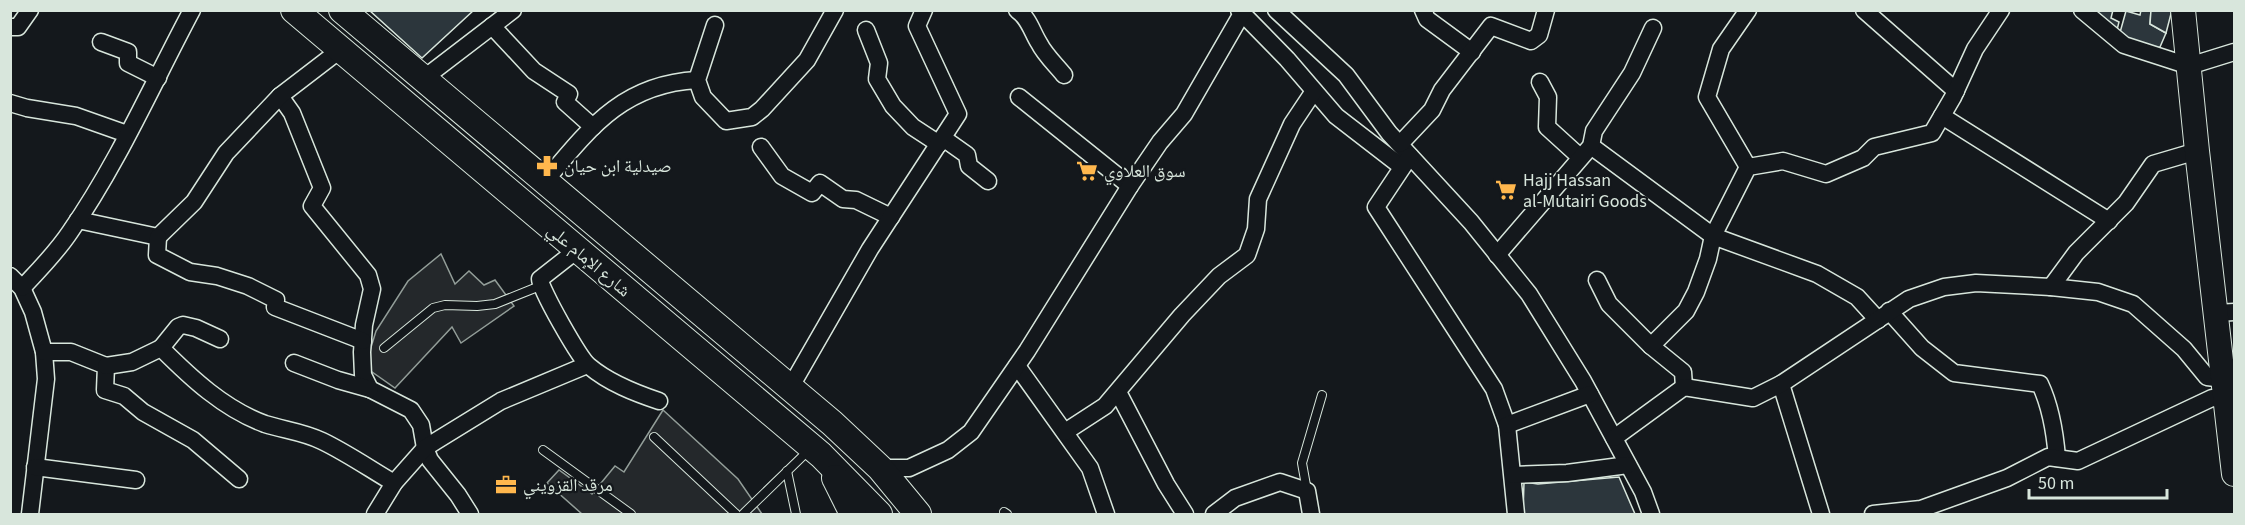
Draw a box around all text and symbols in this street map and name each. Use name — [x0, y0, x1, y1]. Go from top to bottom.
pharmacy icon: صيدلية ابن حيان — [535, 154, 559, 178]
place label: صيدلية ابن حيان — [564, 154, 672, 179]
supermarket icon: سوق العلاوي — [1075, 159, 1099, 183]
place label: سوق العلاوي — [1104, 159, 1186, 186]
place label: Hajj Hassan al-Mutairi Goods — [1523, 168, 1647, 214]
supermarket icon: Hajj Hassan al-Mutairi Goods — [1494, 178, 1518, 202]
street label: شارع الإمام علي — [540, 218, 636, 304]
scale bar — [2029, 462, 2167, 500]
text: 50 m — [2038, 471, 2074, 496]
office icon: مرقد القزويني — [494, 473, 518, 497]
place label: مرقد القزويني — [523, 473, 613, 500]

